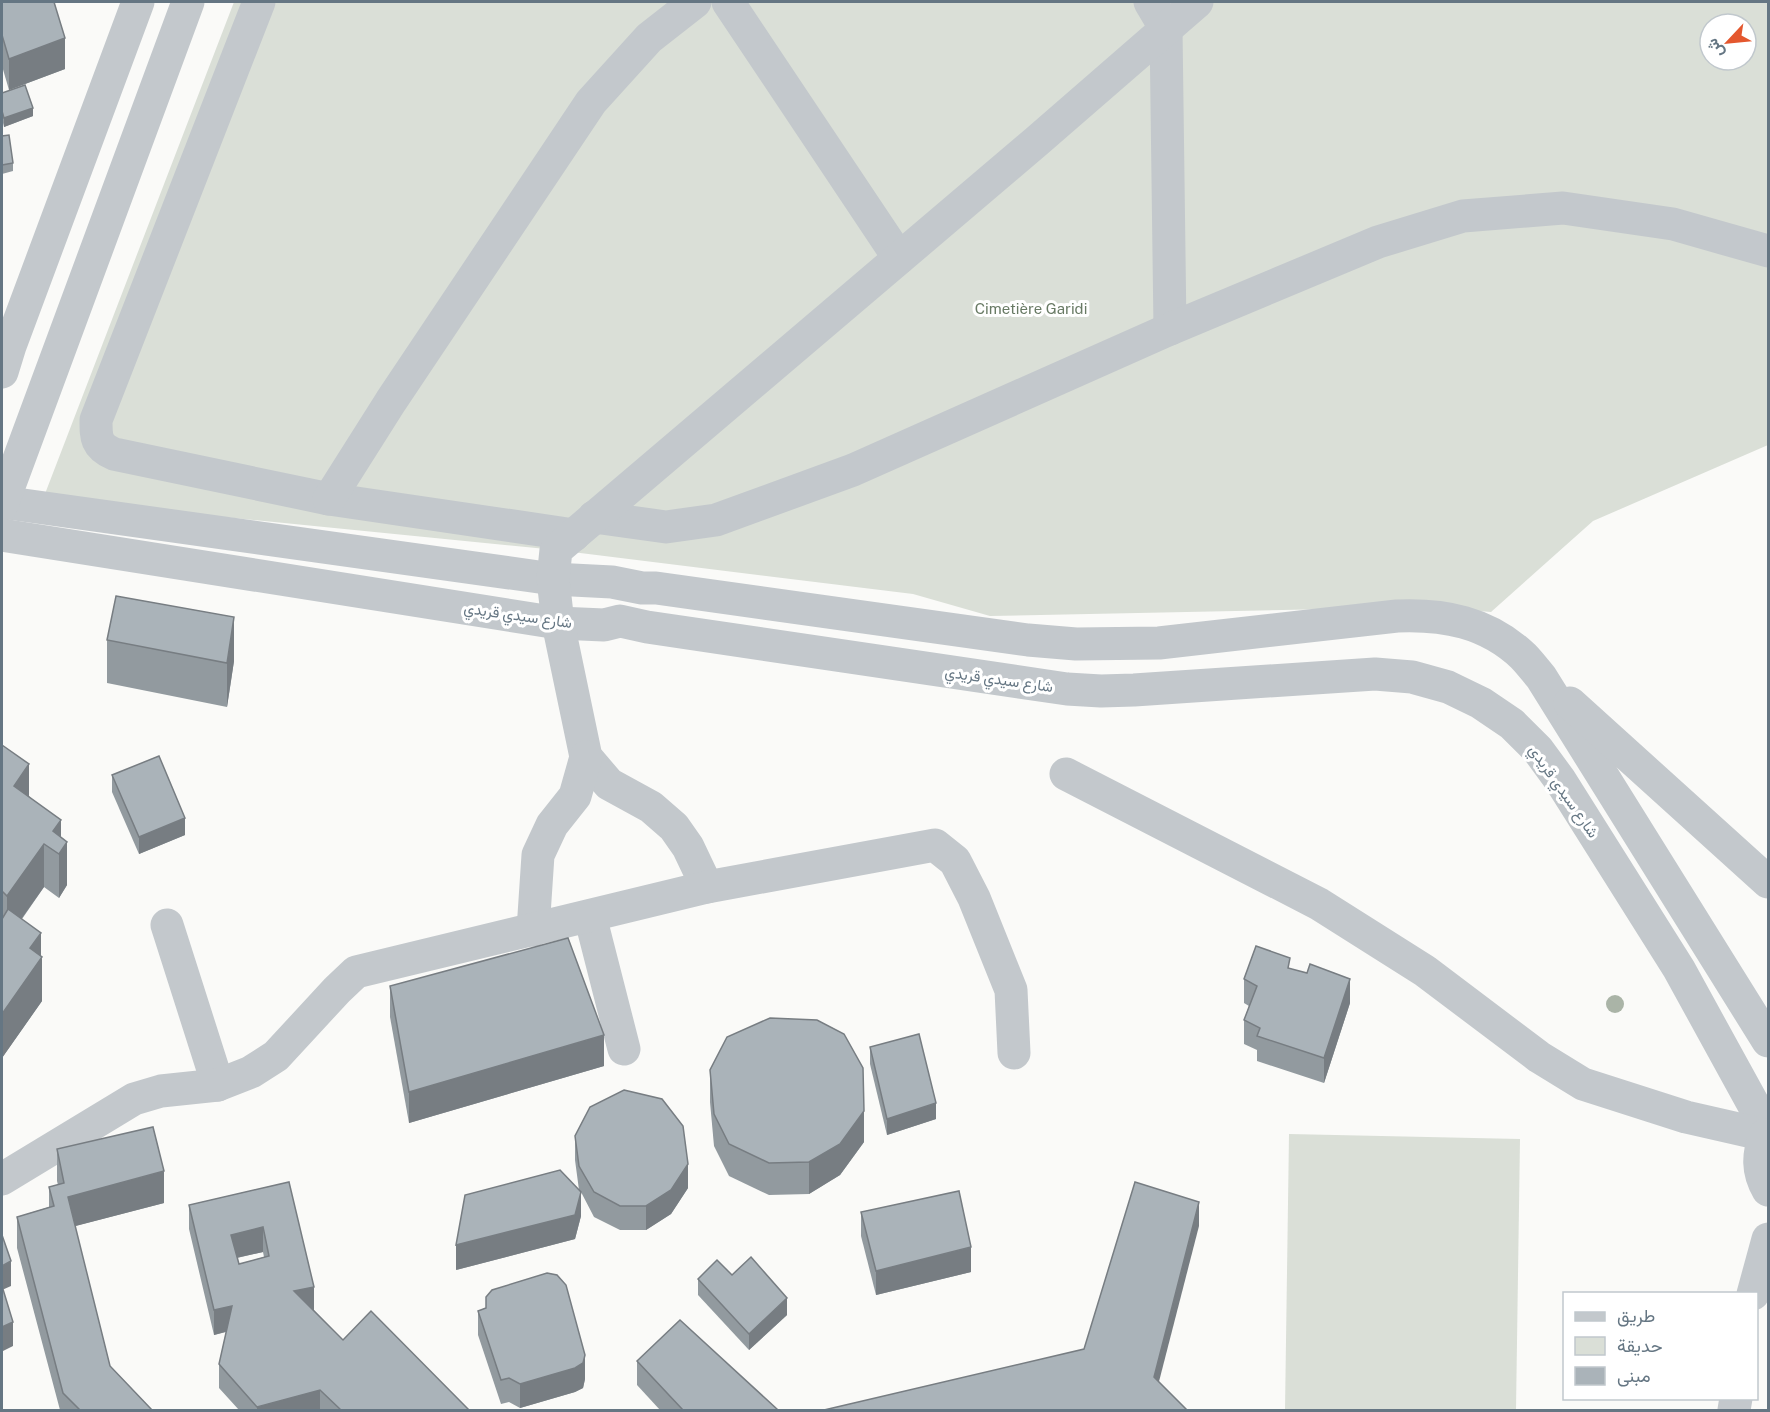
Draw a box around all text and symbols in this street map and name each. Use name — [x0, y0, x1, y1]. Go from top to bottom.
north arrow — [1698, 12, 1758, 72]
text: ش — [1702, 36, 1728, 61]
park label: Cimetière Garidi — [975, 300, 1087, 317]
street label: شارع سيدي قريدي — [462, 599, 573, 636]
street label: شارع سيدي قريدي — [943, 663, 1054, 700]
street label: شارع سيدي قريدي — [1522, 741, 1602, 844]
legend — [1563, 1292, 1758, 1400]
text: طريق — [1617, 1305, 1655, 1327]
text: حديقة — [1617, 1335, 1663, 1356]
text: مبنى — [1617, 1365, 1651, 1387]

